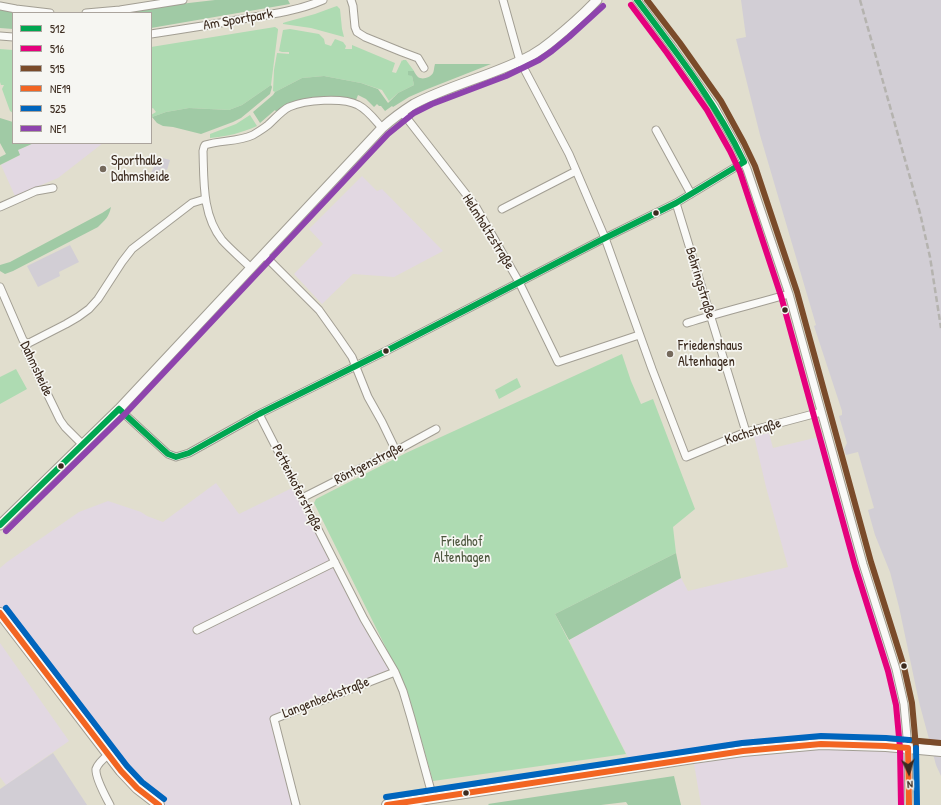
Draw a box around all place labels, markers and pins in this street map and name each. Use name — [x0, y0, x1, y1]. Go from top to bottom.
place label: Sporthalle Dahmsheide — [111, 153, 170, 186]
marker: Sporthalle Dahmsheide — [98, 164, 108, 174]
unlabelled marker — [651, 208, 661, 218]
unlabelled marker — [780, 305, 790, 315]
place label: Friedenshaus Altenhagen — [678, 338, 742, 370]
unlabelled marker — [381, 346, 391, 356]
marker: Friedenshaus Altenhagen — [665, 349, 675, 359]
unlabelled marker — [56, 461, 66, 471]
unlabelled marker — [899, 661, 909, 671]
unlabelled marker — [461, 788, 471, 798]

